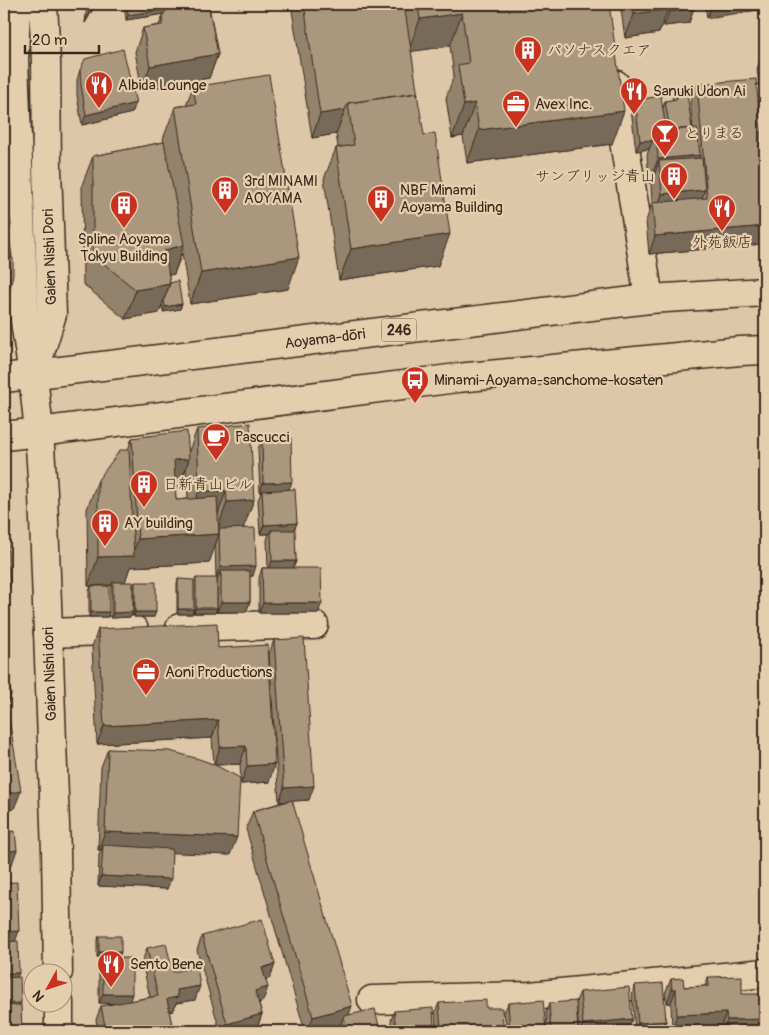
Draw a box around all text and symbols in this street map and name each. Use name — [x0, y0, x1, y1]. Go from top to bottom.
scale bar — [25, 22, 99, 54]
text: 20 m — [32, 31, 67, 50]
building icon: パソナスクエア — [513, 35, 543, 74]
place label: パソナスクエア — [547, 41, 651, 60]
restaurant icon: Albida Lounge — [84, 70, 114, 109]
place label: Albida Lounge — [118, 76, 207, 95]
restaurant icon: Sanuki Udon Ai — [619, 76, 649, 115]
place label: Sanuki Udon Ai — [653, 82, 746, 101]
office icon: Avex Inc. — [501, 89, 531, 128]
place label: Avex Inc. — [535, 95, 592, 114]
bar icon: とりまる — [650, 118, 680, 157]
place label: とりまる — [684, 124, 744, 143]
building icon: サンブリッジ青山 — [659, 161, 689, 200]
place label: サンブリッジ青山 — [535, 167, 655, 186]
place label: 3rd MINAMI AOYAMA — [244, 172, 318, 208]
building icon: 3rd MINAMI AOYAMA — [210, 175, 240, 214]
place label: NBF Minami Aoyama Building — [400, 181, 503, 217]
building icon: NBF Minami Aoyama Building — [366, 184, 396, 223]
building icon: Spline Aoyama Tokyu Building — [109, 190, 139, 229]
restaurant icon: 外苑飯店 — [707, 193, 737, 232]
street label: Gaien Nishi Dori — [39, 208, 61, 306]
place label: Spline Aoyama Tokyu Building — [78, 230, 170, 266]
place label: 外苑飯店 — [692, 233, 752, 252]
road number: 246 — [382, 318, 416, 342]
street label: Aoyama-dōri — [283, 325, 367, 353]
bus stop icon: Minami-Aoyama-sanchome-kosaten — [400, 365, 430, 404]
place label: Minami-Aoyama-sanchome-kosaten — [434, 371, 663, 390]
cafe icon: Pascucci — [201, 422, 231, 461]
place label: Pascucci — [235, 428, 290, 447]
building icon: 日新青山ビル — [129, 469, 159, 508]
place label: 日新青山ビル — [163, 475, 253, 494]
building icon: AY building — [90, 508, 120, 547]
place label: AY building — [124, 514, 193, 533]
street label: Gaien Nishi dori — [39, 626, 61, 721]
office icon: Aoni Productions — [131, 657, 161, 696]
place label: Aoni Productions — [165, 663, 272, 682]
restaurant icon: Sento Bene — [96, 949, 126, 988]
place label: Sento Bene — [130, 955, 204, 974]
north arrow — [22, 962, 72, 1012]
text: N — [29, 987, 48, 1005]

